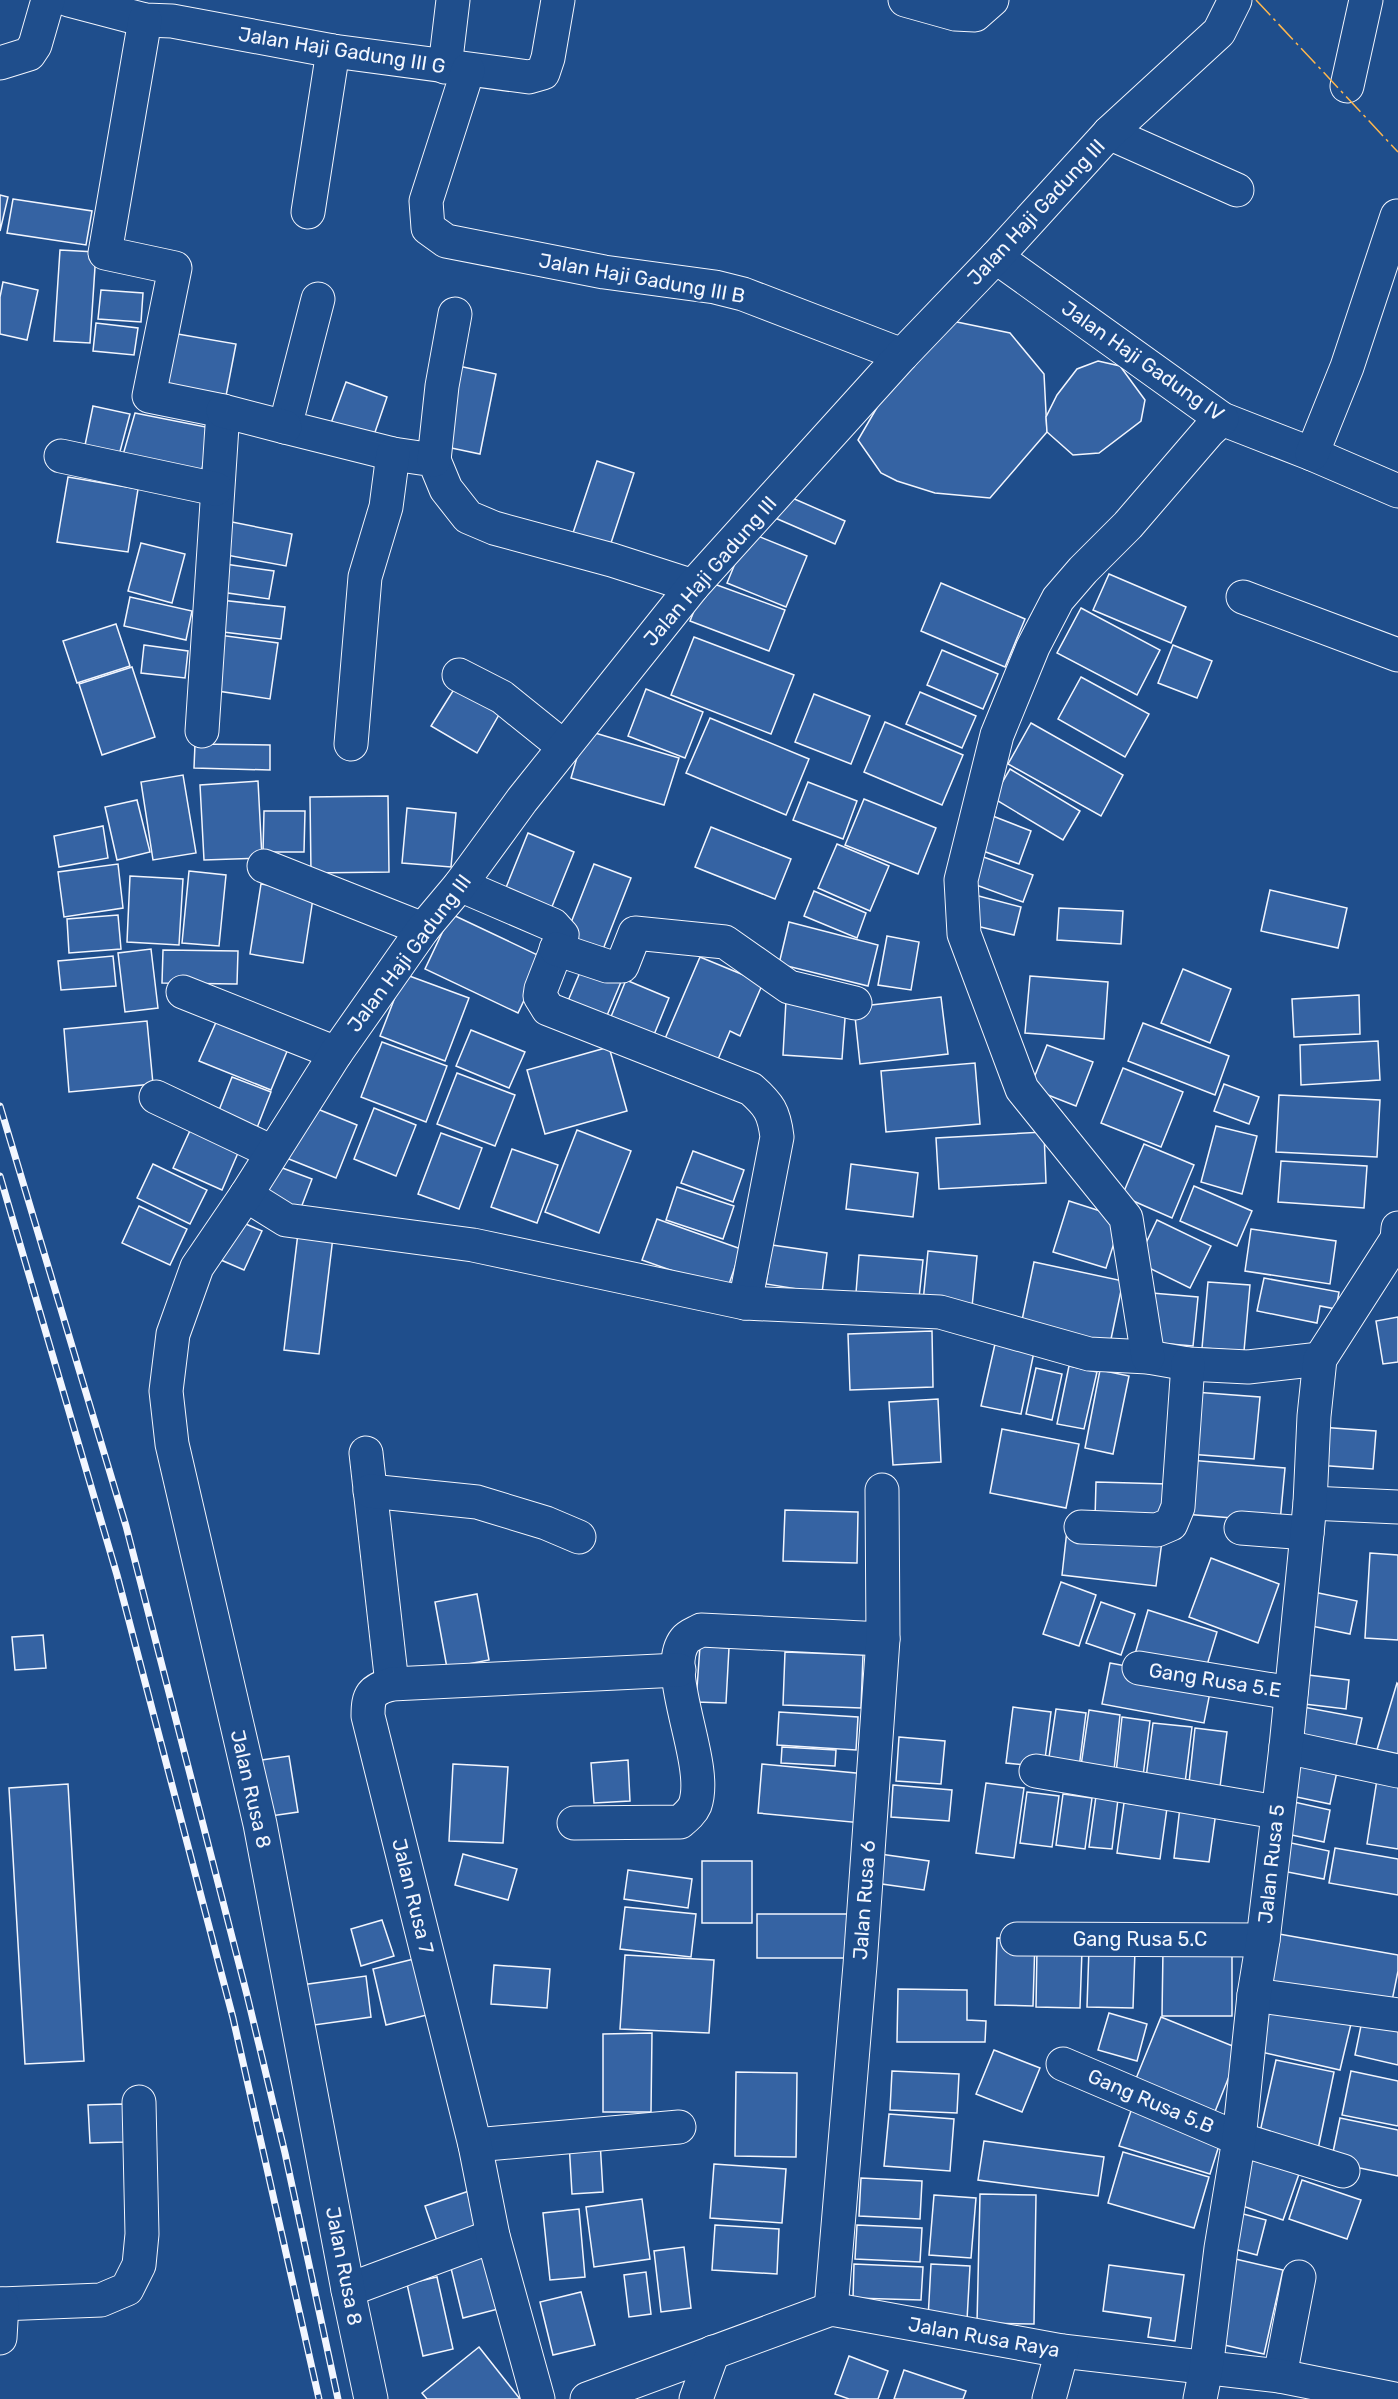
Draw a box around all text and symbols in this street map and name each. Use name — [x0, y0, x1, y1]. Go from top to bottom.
street label: Jalan Haji Gadung III G — [237, 22, 447, 78]
street label: Jalan Haji Gadung III — [962, 134, 1110, 290]
street label: Jalan Haji Gadung III B — [537, 248, 747, 308]
street label: Jalan Haji Gadung IV — [1057, 296, 1229, 426]
street label: Jalan Haji Gadung III — [638, 491, 782, 651]
street label: Jalan Haji Gadung III — [342, 870, 476, 1036]
street label: Gang Rusa 5.E — [1147, 1658, 1283, 1702]
street label: Jalan Rusa 8 — [226, 1728, 276, 1850]
street label: Jalan Rusa 5 — [1253, 1803, 1289, 1925]
street label: Jalan Rusa 7 — [387, 1836, 439, 1956]
street label: Jalan Rusa 6 — [848, 1839, 880, 1961]
street label: Gang Rusa 5.C — [1073, 1927, 1207, 1951]
street label: Gang Rusa 5.B — [1084, 2064, 1218, 2138]
street label: Jalan Rusa 8 — [321, 2205, 367, 2327]
street label: Jalan Rusa Raya — [906, 2312, 1062, 2362]

